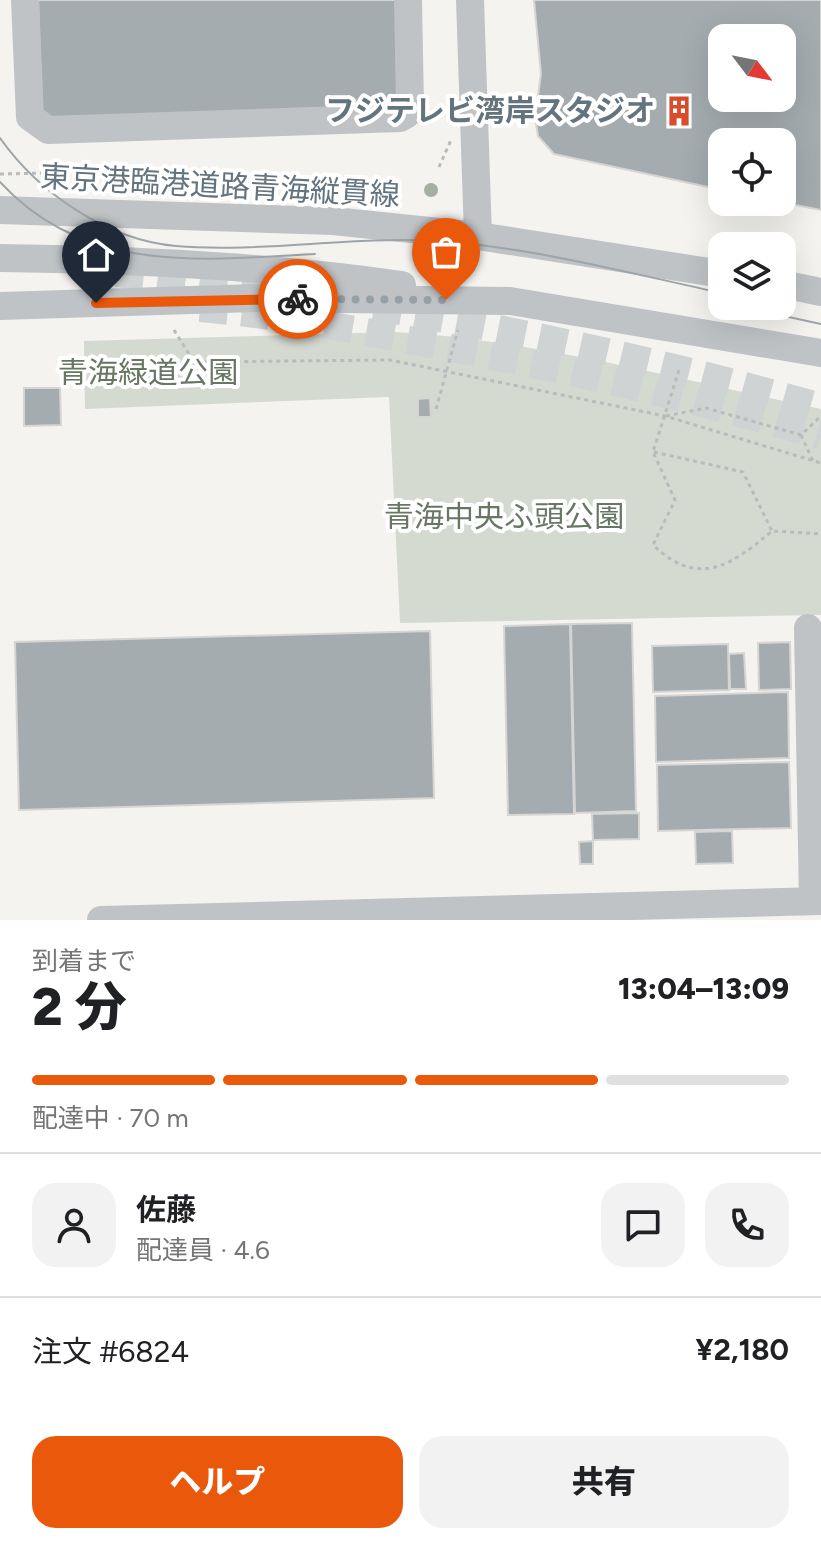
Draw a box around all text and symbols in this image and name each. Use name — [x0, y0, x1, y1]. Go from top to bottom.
north arrow — [708, 24, 796, 112]
map controls — [708, 24, 796, 320]
place label: フジテレビ湾岸スタジオ — [325, 92, 655, 129]
building icon: フジテレビ湾岸スタジオ — [662, 94, 696, 128]
button: locate — [708, 128, 796, 216]
street label: 東京港臨港道路青海縦貫線 — [39, 158, 401, 213]
pin — [412, 218, 480, 300]
pin — [62, 221, 130, 303]
icon: bag — [424, 230, 468, 274]
button: layers — [708, 232, 796, 320]
icon: home — [74, 233, 118, 277]
courier — [258, 259, 338, 339]
icon: bike — [276, 277, 320, 321]
park label: 青海緑道公園 — [58, 354, 238, 391]
park label: 青海中央ふ頭公園 — [384, 498, 624, 535]
text: 到着まで — [32, 945, 136, 977]
text: 13:04–13:09 — [618, 970, 789, 1007]
text: 2 分 — [32, 976, 127, 1038]
text: 配達中 · 70 m — [32, 1102, 189, 1134]
button: person — [32, 1183, 116, 1267]
button: chat — [601, 1183, 685, 1267]
button: phone — [705, 1183, 789, 1267]
text: 佐藤 — [136, 1191, 196, 1228]
text: 配達員 · 4.6 — [136, 1234, 270, 1266]
text: ¥2,180 — [696, 1331, 789, 1368]
text: 注文 #6824 — [32, 1333, 189, 1370]
button: ヘルプ — [32, 1436, 403, 1528]
button: 共有 — [419, 1436, 789, 1528]

